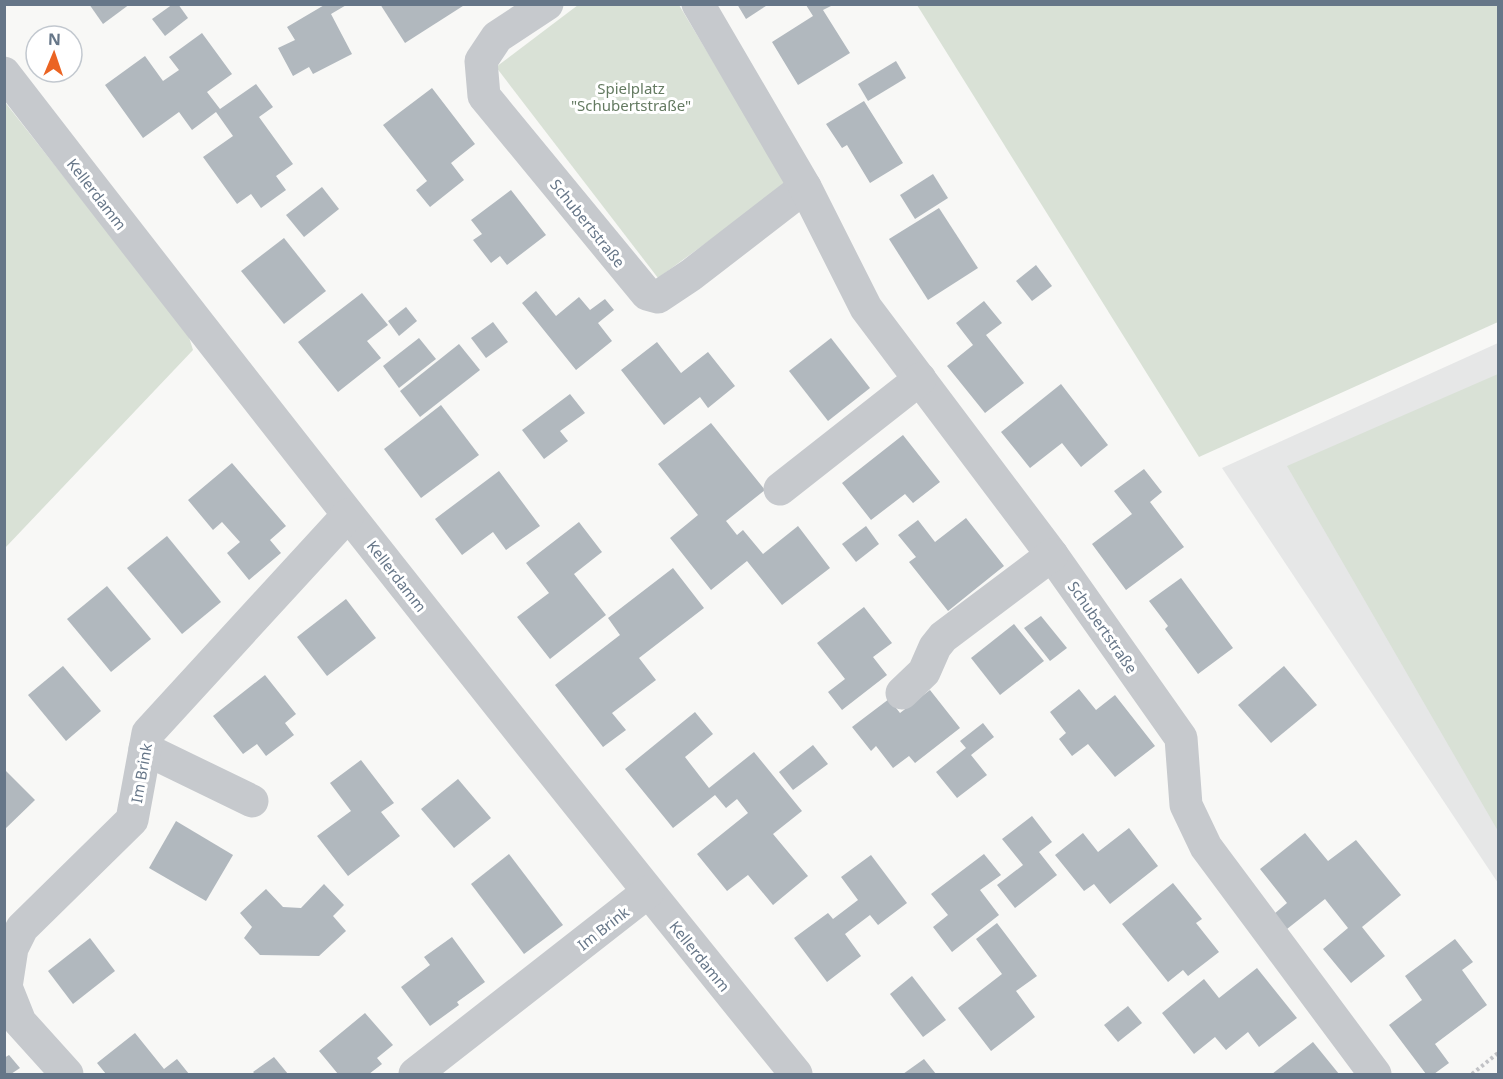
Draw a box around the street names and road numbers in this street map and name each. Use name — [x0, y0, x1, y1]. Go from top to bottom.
street label: Kellerdamm — [63, 154, 131, 234]
street label: Schubertstraße — [546, 175, 630, 271]
street label: Kellerdamm — [363, 536, 431, 616]
street label: Schubertstraße — [1064, 577, 1142, 677]
street label: Im Brink — [126, 742, 156, 804]
street label: Im Brink — [573, 902, 633, 954]
street label: Kellerdamm — [665, 916, 735, 996]

